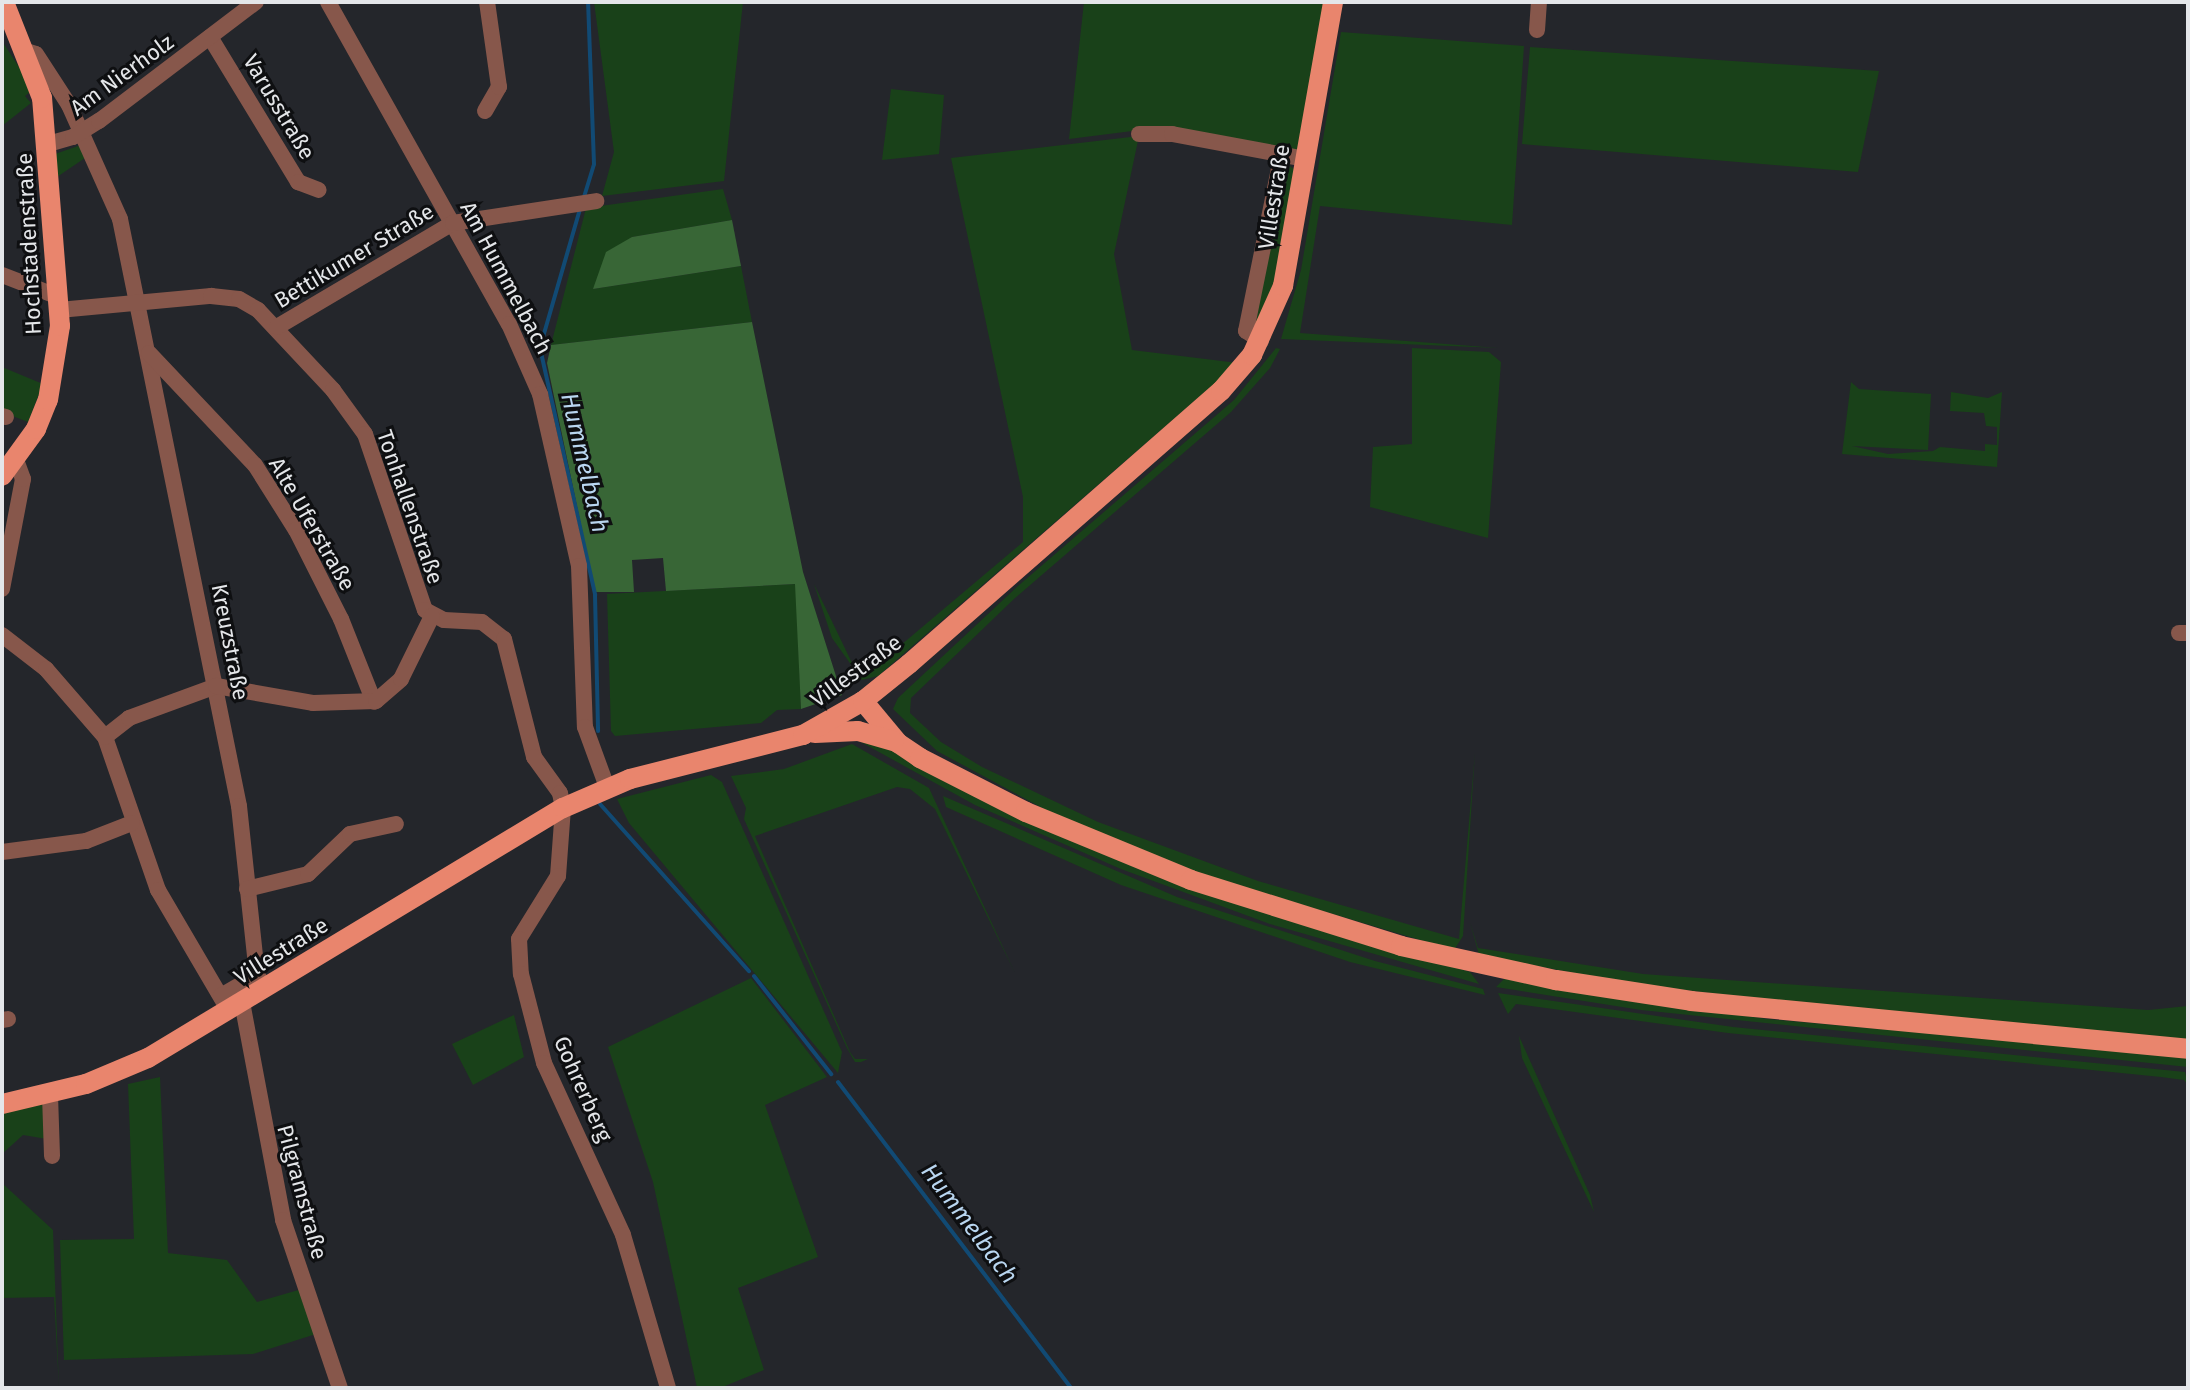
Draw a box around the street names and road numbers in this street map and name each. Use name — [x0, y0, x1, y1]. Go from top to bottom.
street label: Am Nierholz — [65, 29, 179, 121]
street label: Varusstraße — [237, 50, 321, 164]
street label: Villestraße — [1253, 143, 1295, 251]
street label: Hochstadenstraße — [11, 152, 47, 336]
street label: Am Hummelbach — [455, 197, 557, 359]
street label: Bettikumer Straße — [270, 198, 438, 314]
street label: Tonhallenstraße — [371, 427, 449, 587]
street label: Alte Uferstraße — [263, 453, 361, 595]
street label: Kreuzstraße — [206, 582, 254, 702]
street label: Villestraße — [805, 629, 907, 713]
street label: Villestraße — [229, 912, 333, 990]
street label: Gohrerberg — [548, 1032, 618, 1146]
street label: Pilgramstraße — [271, 1122, 333, 1262]

